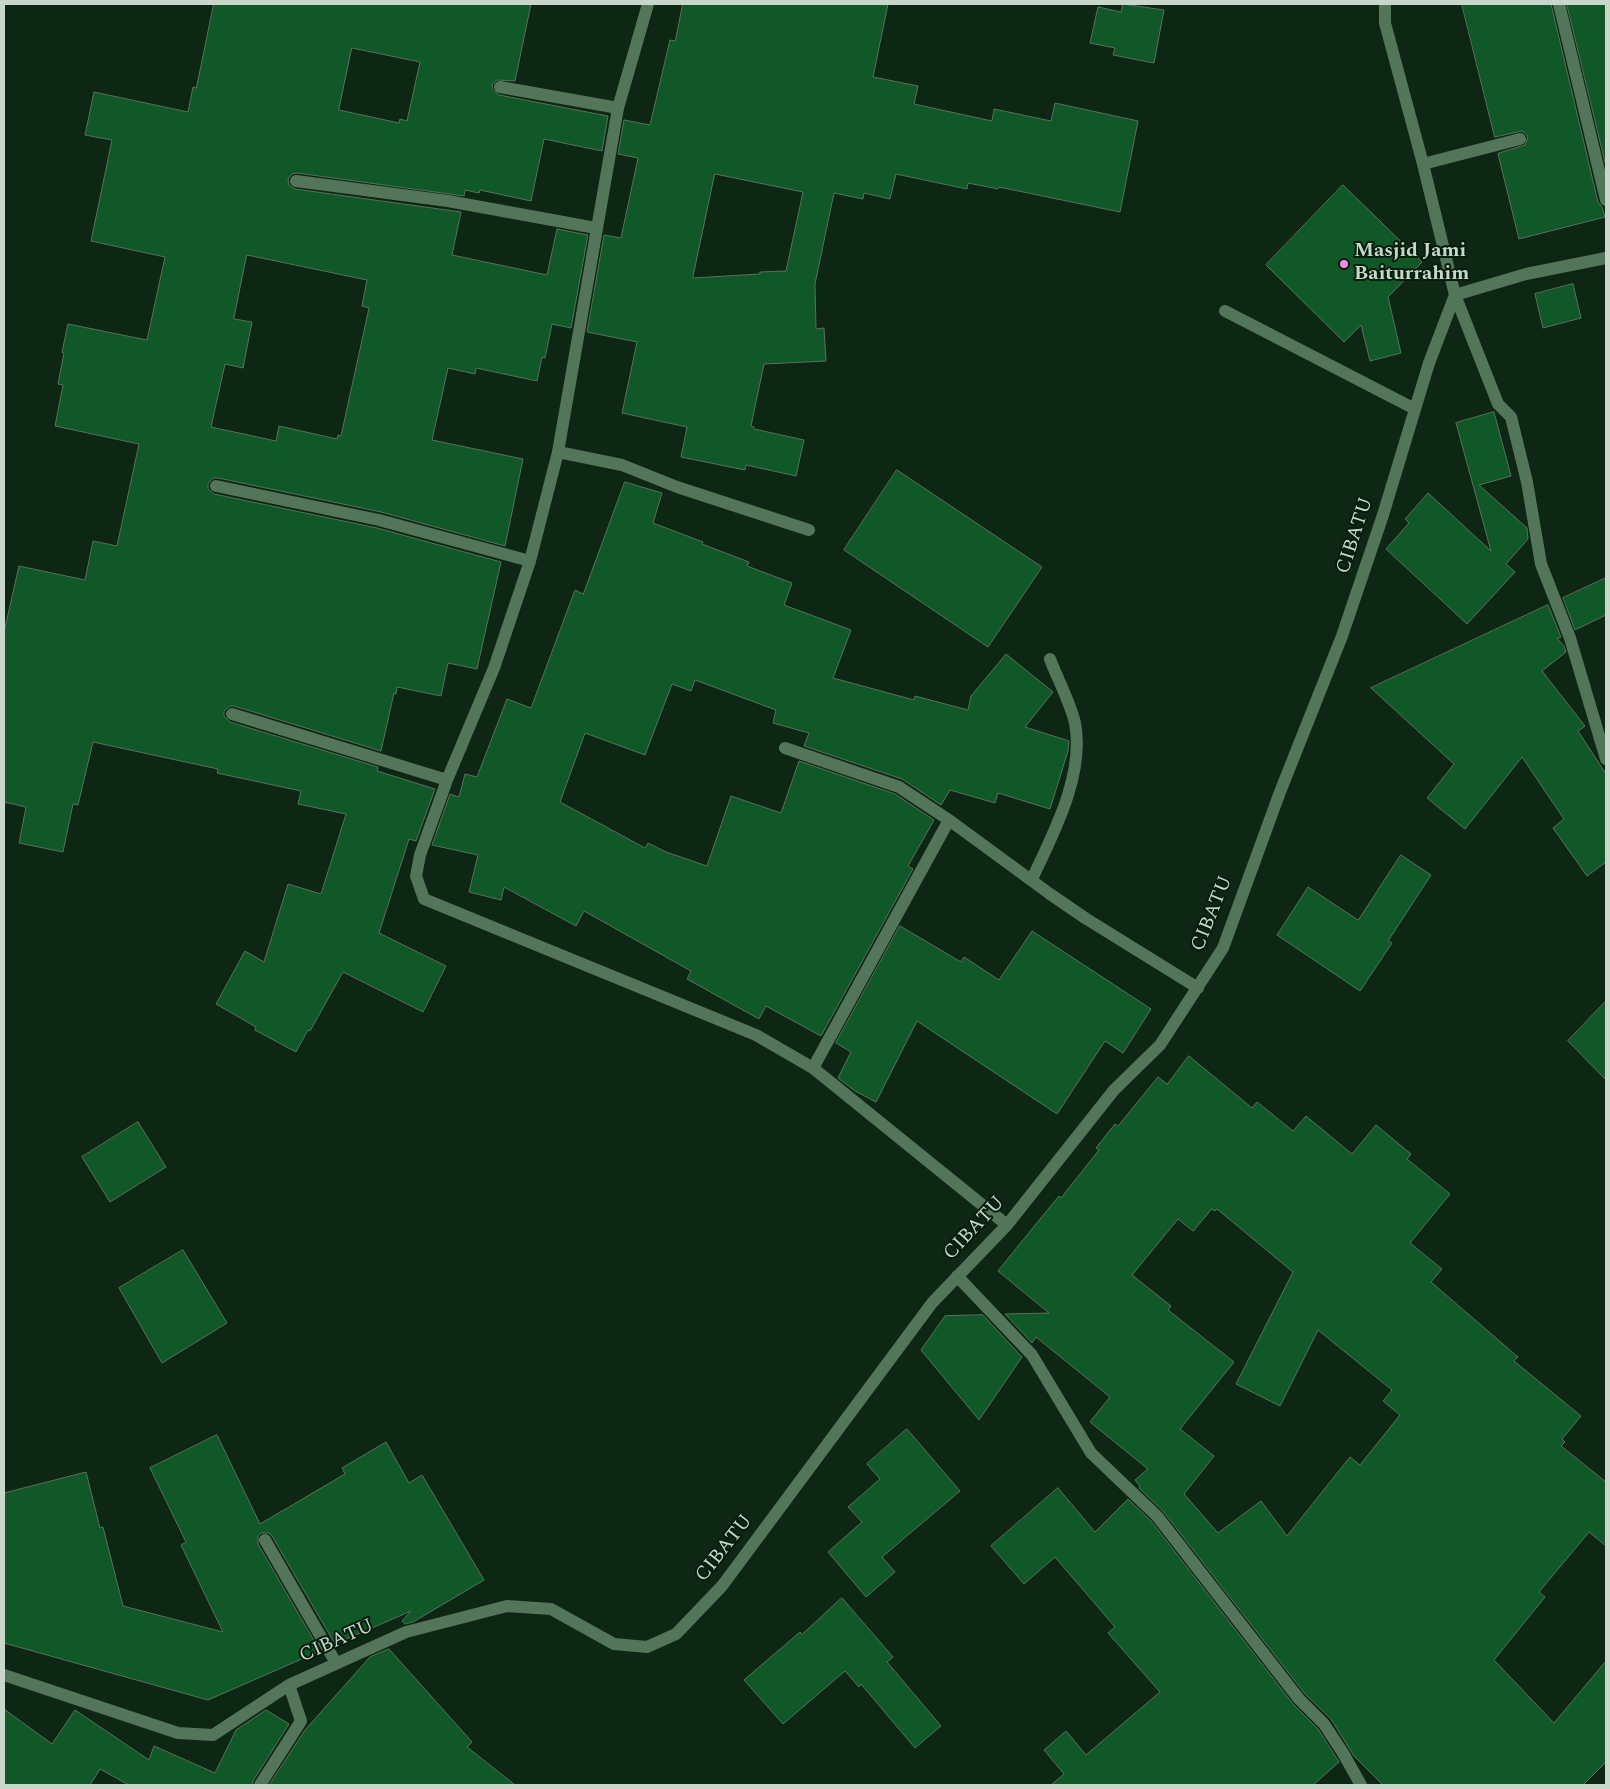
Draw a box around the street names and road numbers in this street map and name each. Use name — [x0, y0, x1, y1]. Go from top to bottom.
street label: CIBATU — [1332, 495, 1380, 577]
street label: CIBATU — [1187, 873, 1239, 955]
street label: CIBATU — [939, 1192, 1011, 1266]
street label: CIBATU — [691, 1510, 759, 1588]
street label: CIBATU — [296, 1615, 378, 1669]

